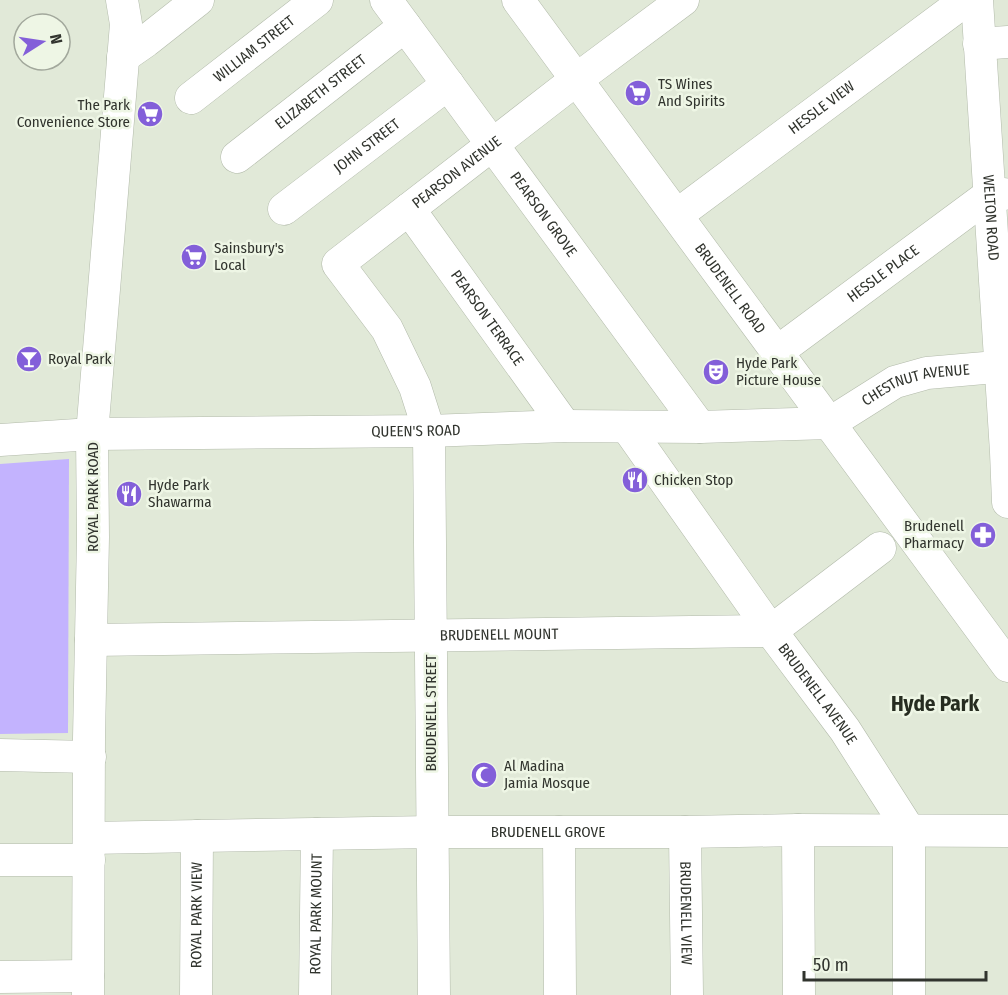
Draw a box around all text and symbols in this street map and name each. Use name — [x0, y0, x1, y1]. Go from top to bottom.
north arrow — [12, 12, 72, 72]
street label: WILLIAM STREET — [210, 12, 298, 86]
text: N — [46, 32, 66, 46]
street label: ELIZABETH STREET — [271, 51, 370, 133]
place label: TS Wines And Spirits — [658, 75, 725, 110]
street label: HESSLE VIEW — [785, 77, 858, 138]
supermarket icon: TS Wines And Spirits — [623, 78, 653, 108]
place label: The Park Convenience Store — [17, 96, 130, 131]
supermarket icon: The Park Convenience Store — [135, 99, 165, 129]
street label: JOHN STREET — [330, 115, 403, 177]
street label: PEARSON AVENUE — [409, 132, 505, 212]
street label: PEARSON GROVE — [506, 168, 581, 260]
street label: WELTON ROAD — [979, 174, 1003, 261]
place label: Sainsbury's Local — [214, 239, 284, 274]
street label: BRUDENELL ROAD — [691, 240, 769, 337]
street label: HESSLE PLACE — [844, 241, 923, 306]
supermarket icon: Sainsbury's Local — [179, 242, 209, 272]
street label: PEARSON TERRACE — [447, 267, 528, 369]
bar icon: Royal Park — [14, 344, 44, 374]
place label: Royal Park — [48, 350, 112, 368]
place label: Hyde Park Picture House — [736, 354, 821, 389]
theatre icon: Hyde Park Picture House — [701, 357, 731, 387]
street label: CHESTNUT AVENUE — [858, 360, 970, 410]
street label: QUEEN'S ROAD — [371, 421, 461, 441]
street label: ROYAL PARK ROAD — [84, 442, 102, 552]
restaurant icon: Chicken Stop — [620, 465, 650, 495]
place label: Chicken Stop — [654, 471, 733, 489]
place label: Hyde Park Shawarma — [148, 476, 212, 511]
restaurant icon: Hyde Park Shawarma — [114, 479, 144, 509]
place label: Brudenell Pharmacy — [904, 517, 964, 552]
pharmacy icon: Brudenell Pharmacy — [968, 520, 998, 550]
street label: BRUDENELL MOUNT — [439, 625, 558, 644]
street label: BRUDENELL AVENUE — [774, 640, 861, 748]
street label: BRUDENELL STREET — [422, 654, 440, 772]
district label: Hyde Park — [891, 691, 979, 717]
place label: Al Madina Jamia Mosque — [504, 757, 590, 792]
mosque icon: Al Madina Jamia Mosque — [469, 760, 499, 790]
street label: BRUDENELL GROVE — [491, 823, 605, 841]
street label: ROYAL PARK MOUNT — [306, 853, 326, 975]
street label: BRUDENELL VIEW — [676, 861, 696, 965]
street label: ROYAL PARK VIEW — [187, 862, 206, 968]
scale bar — [804, 944, 986, 982]
text: 50 m — [813, 954, 849, 976]

